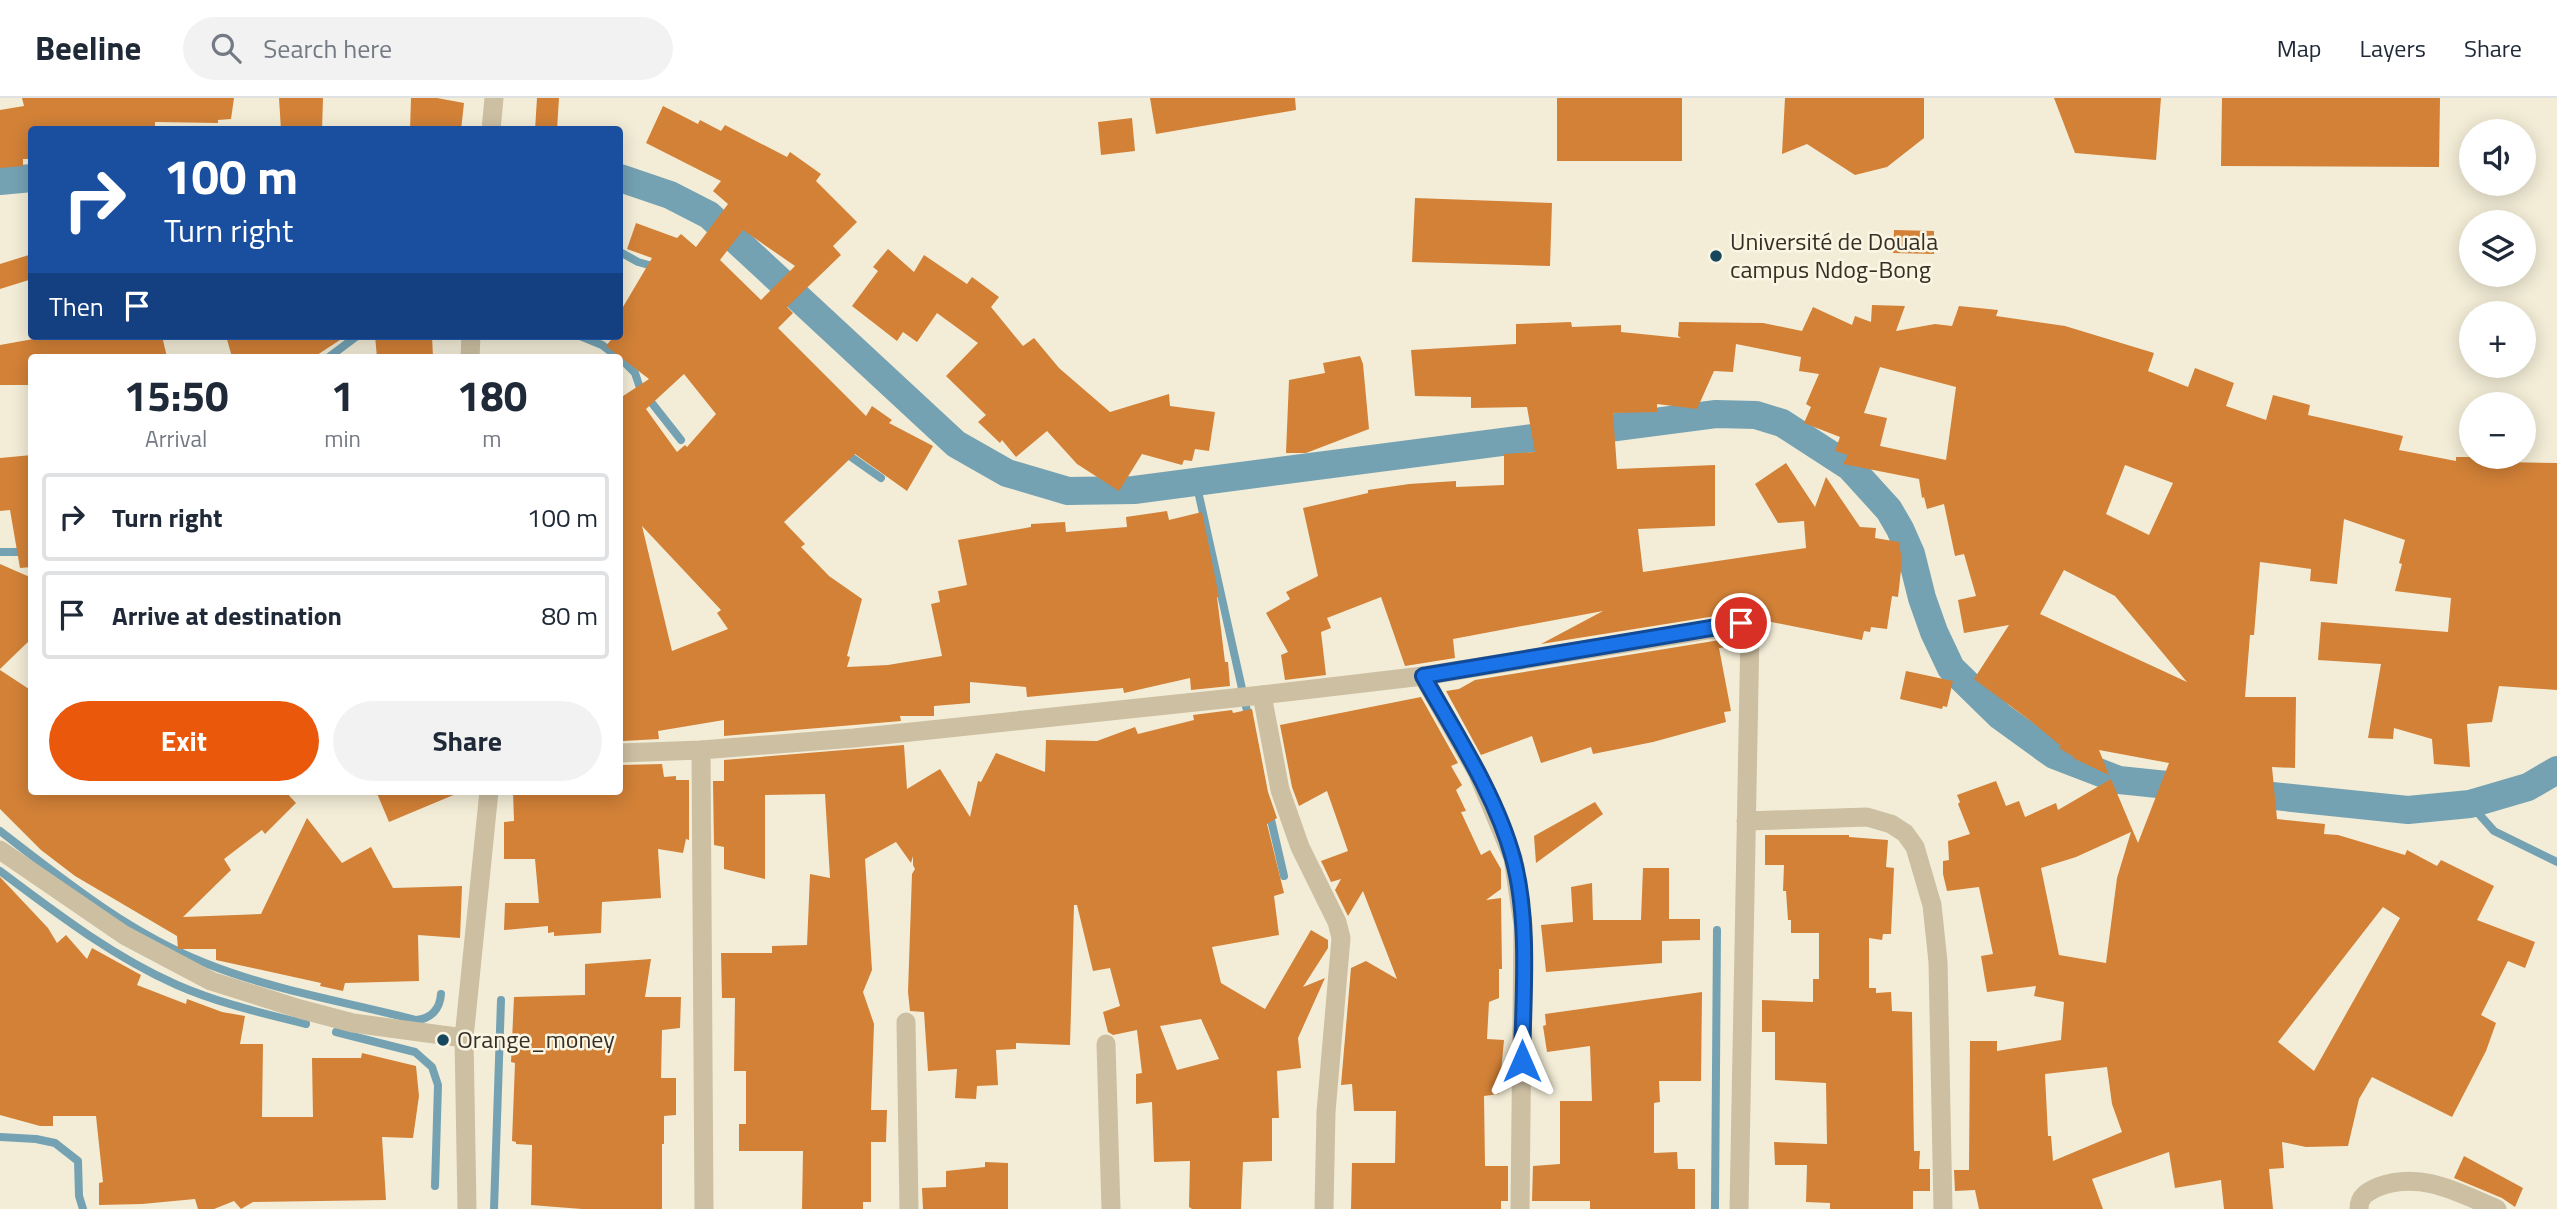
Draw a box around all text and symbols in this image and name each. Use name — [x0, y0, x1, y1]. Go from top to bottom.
search box — [183, 17, 673, 80]
text: Beeline — [35, 23, 141, 73]
icon: search — [207, 29, 245, 67]
text: Search here — [263, 29, 392, 68]
text: Map — [2277, 30, 2322, 66]
text: Layers — [2360, 30, 2426, 66]
text: Share — [2464, 30, 2522, 66]
map controls — [2459, 119, 2536, 469]
button: sound — [2459, 119, 2536, 196]
text: 100 m — [164, 138, 298, 213]
icon: right — [49, 154, 140, 245]
text: Turn right — [164, 206, 293, 254]
button: layers — [2459, 210, 2536, 287]
place label: Université de Douala campus Ndog-Bong — [1730, 223, 1938, 287]
marker: Université de Douala campus Ndog-Bong — [1708, 248, 1724, 264]
text: Then — [49, 287, 104, 326]
icon: arrive — [118, 287, 156, 325]
button: + — [2459, 301, 2536, 378]
text: 15:50 — [124, 363, 229, 427]
text: 1 — [331, 363, 354, 427]
text: 180 — [457, 363, 527, 427]
button: − — [2459, 392, 2536, 469]
text: Arrival — [145, 421, 207, 456]
text: min — [324, 421, 361, 456]
text: m — [482, 421, 502, 456]
icon: right — [53, 498, 91, 536]
text: Turn right — [112, 498, 223, 537]
text: 100 m — [527, 498, 598, 537]
pin — [1711, 593, 1771, 653]
icon: arrive — [53, 596, 91, 634]
text: Arrive at destination — [112, 596, 342, 635]
text: 80 m — [541, 596, 598, 635]
icon: arrive — [1722, 604, 1760, 642]
button: Exit — [49, 701, 319, 781]
button: Share — [333, 701, 602, 781]
place label: Orange_money — [457, 1021, 615, 1057]
position arrow — [1485, 1024, 1559, 1098]
marker: Orange_money — [435, 1032, 451, 1048]

